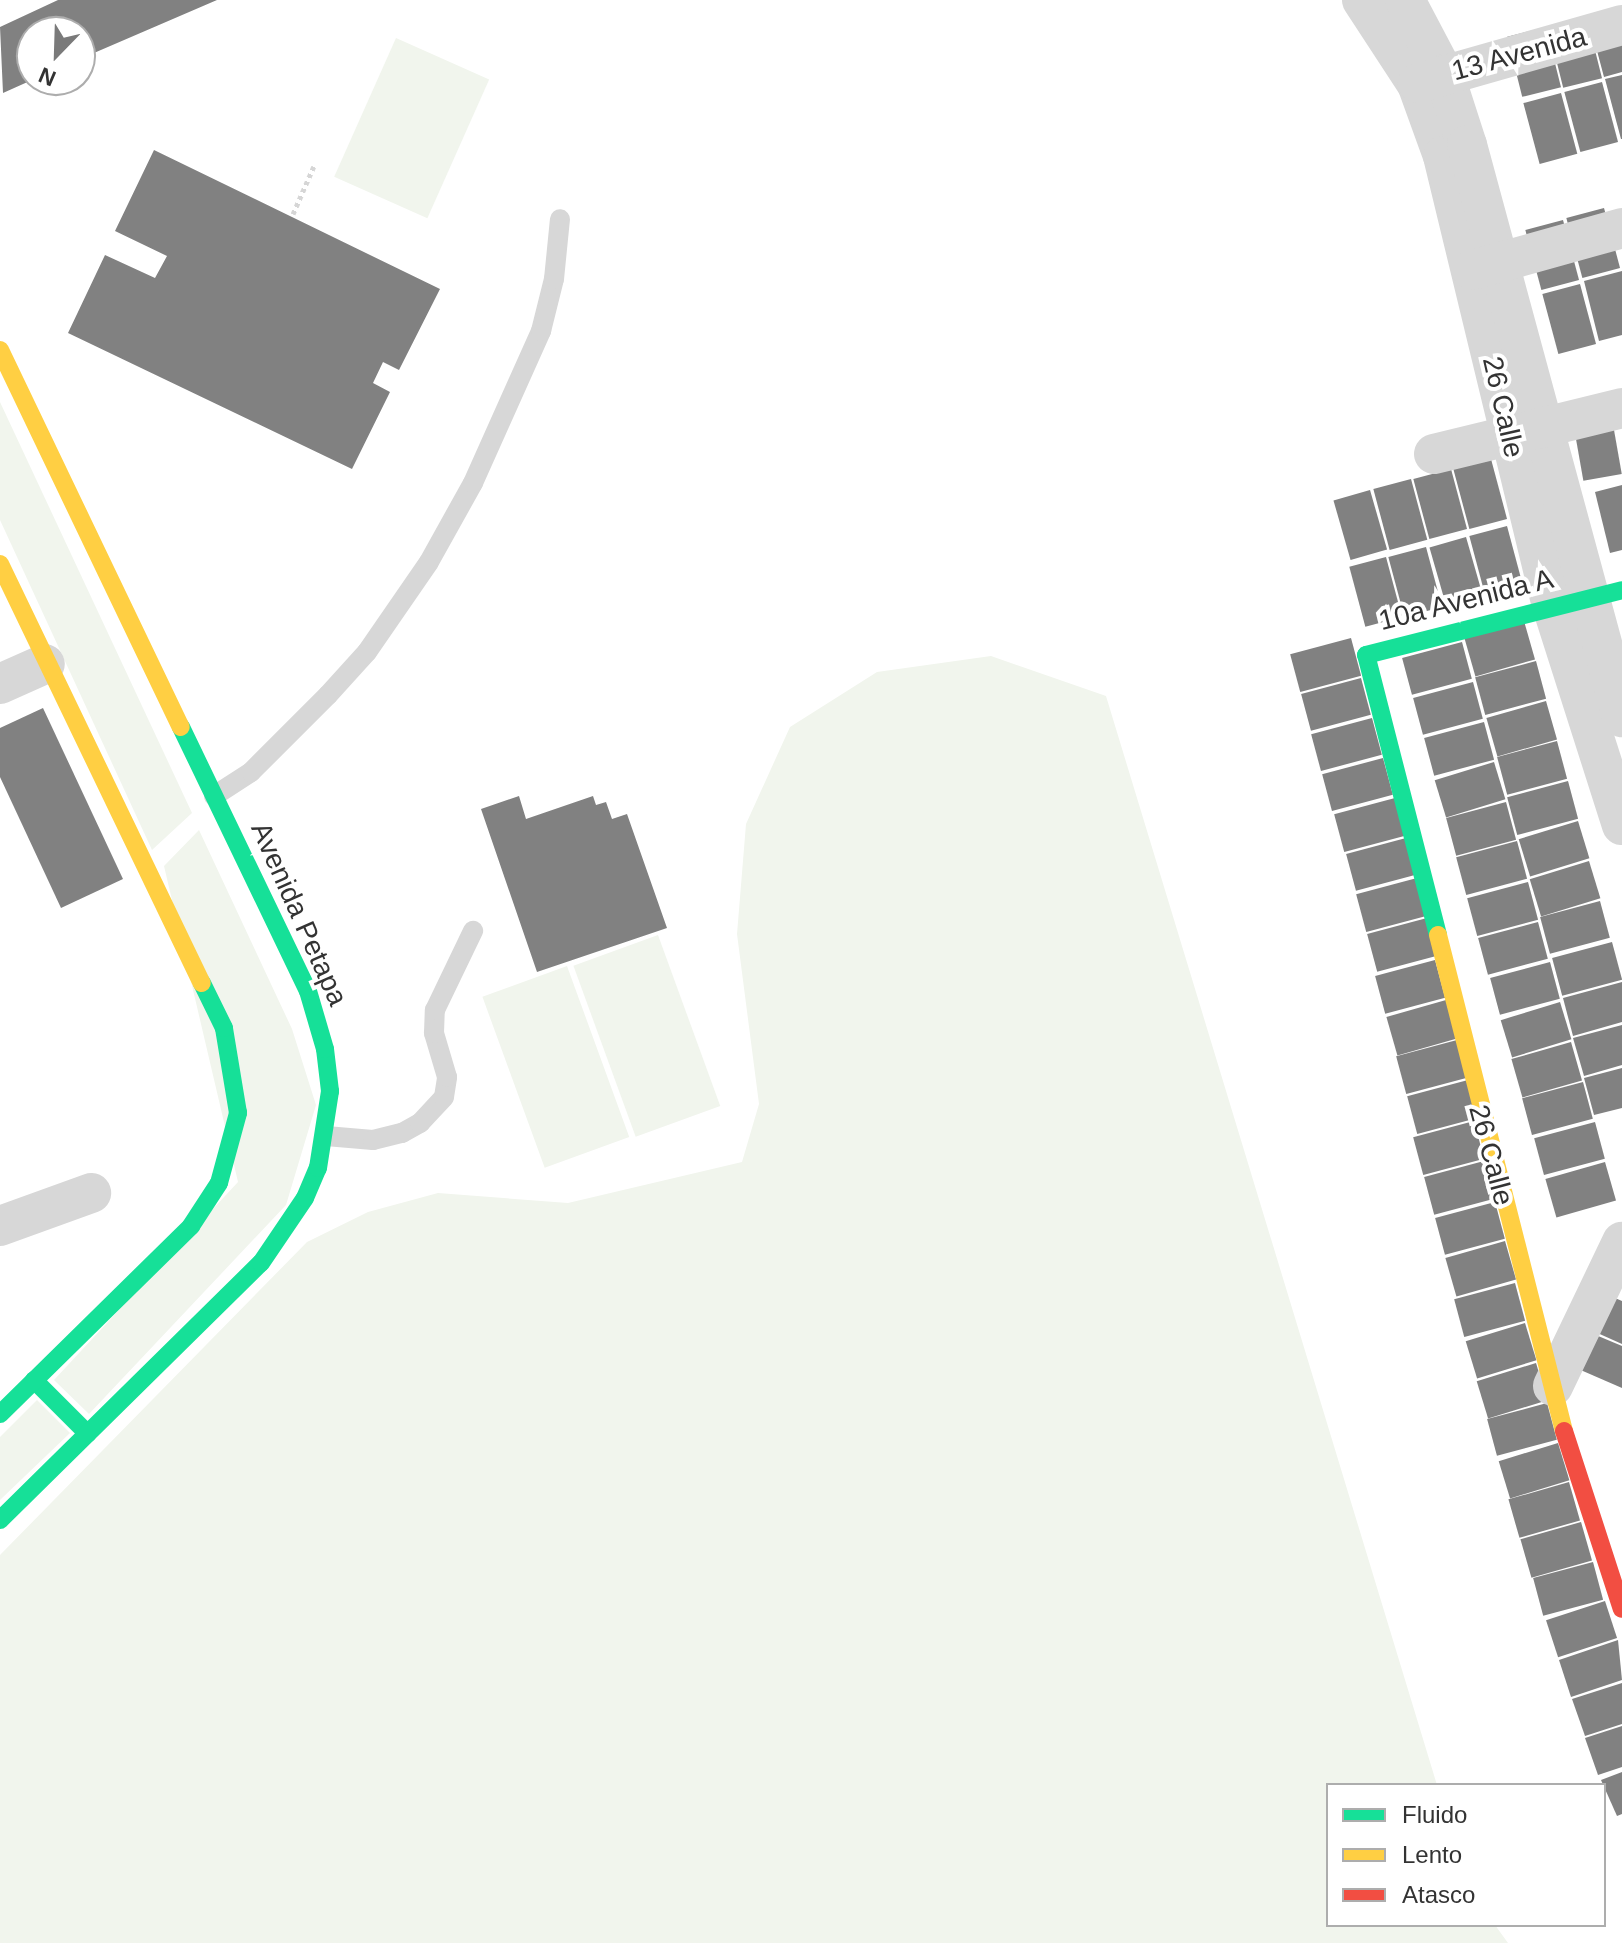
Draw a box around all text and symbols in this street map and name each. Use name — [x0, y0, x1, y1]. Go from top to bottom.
north arrow — [16, 16, 96, 96]
street label: 13 Avenida — [1447, 20, 1591, 88]
text: N — [35, 62, 59, 91]
street label: 26 Calle — [1475, 353, 1531, 461]
street label: 10a Avenida A — [1374, 562, 1558, 638]
street label: Avenida Petapa — [244, 817, 354, 1011]
street label: 26 Calle — [1461, 1101, 1521, 1209]
legend — [1326, 1783, 1606, 1927]
text: Fluido — [1402, 1801, 1467, 1828]
text: Lento — [1402, 1841, 1462, 1868]
text: Atasco — [1402, 1881, 1475, 1908]

